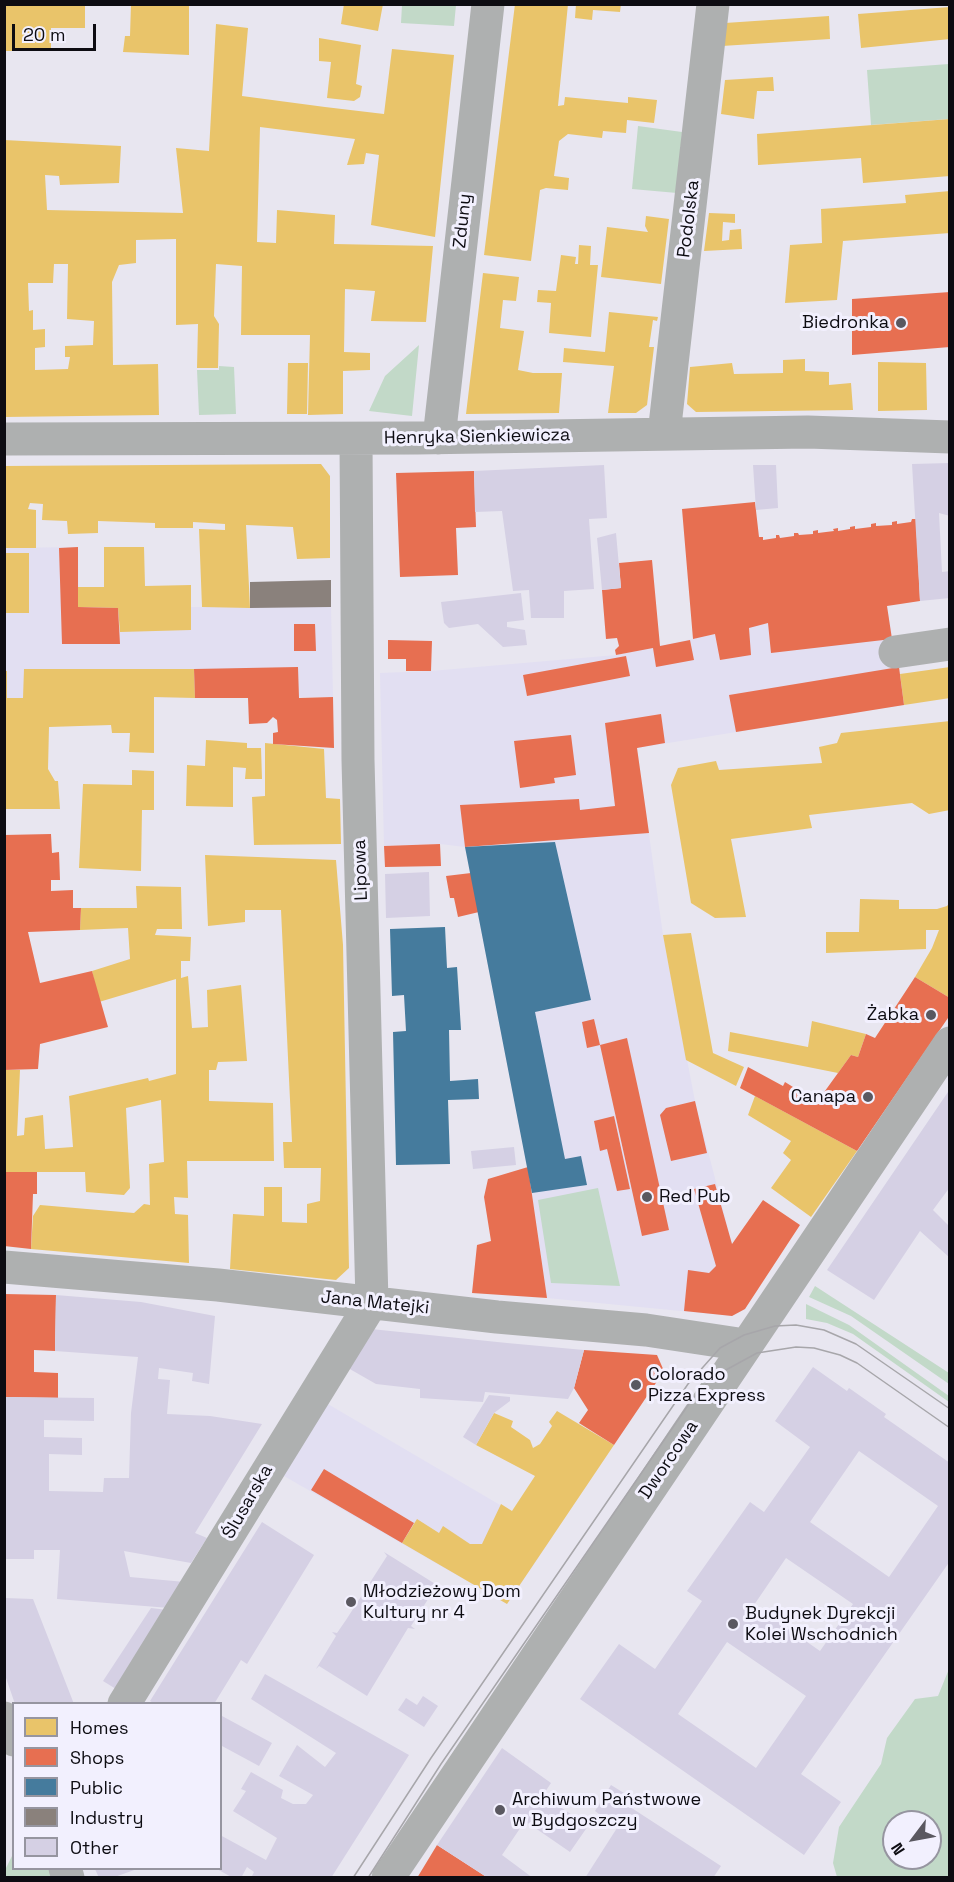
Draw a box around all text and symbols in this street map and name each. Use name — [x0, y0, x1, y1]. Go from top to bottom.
scale bar — [15, 12, 99, 50]
text: 20 m — [23, 23, 66, 46]
street label: Podolska — [674, 179, 704, 259]
street label: Zduny — [449, 193, 477, 249]
place label: Biedronka — [802, 312, 889, 334]
marker: Biedronka — [894, 316, 908, 330]
street label: Henryka Sienkiewicza — [384, 425, 570, 449]
street label: Lipowa — [349, 839, 373, 901]
place label: Żabka — [867, 1004, 919, 1026]
marker: Żabka — [924, 1008, 938, 1022]
place label: Canapa — [791, 1086, 856, 1108]
marker: Canapa — [861, 1090, 875, 1104]
place label: Red Pub — [659, 1186, 731, 1208]
marker: Red Pub — [640, 1190, 654, 1204]
street label: Jana Matejki — [320, 1287, 430, 1319]
place label: Colorado Pizza Express — [648, 1364, 765, 1406]
marker: Colorado Pizza Express — [629, 1378, 643, 1392]
street label: Dworcowa — [635, 1417, 703, 1503]
street label: Ślusarska — [218, 1461, 278, 1543]
place label: Młodzieżowy Dom Kultury nr 4 — [363, 1581, 521, 1624]
marker: Młodzieżowy Dom Kultury nr 4 — [344, 1595, 358, 1609]
place label: Budynek Dyrekcji Kolei Wschodnich — [745, 1603, 898, 1646]
marker: Budynek Dyrekcji Kolei Wschodnich — [726, 1617, 740, 1631]
legend — [12, 1702, 222, 1870]
text: Homes — [70, 1716, 129, 1739]
text: Shops — [70, 1746, 124, 1769]
text: Public — [70, 1776, 123, 1799]
place label: Archiwum Państwowe w Bydgoszczy — [512, 1789, 701, 1832]
marker: Archiwum Państwowe w Bydgoszczy — [493, 1803, 507, 1817]
text: Industry — [70, 1806, 143, 1829]
north arrow — [882, 1810, 942, 1870]
text: Other — [70, 1836, 119, 1859]
text: N — [886, 1839, 910, 1859]

